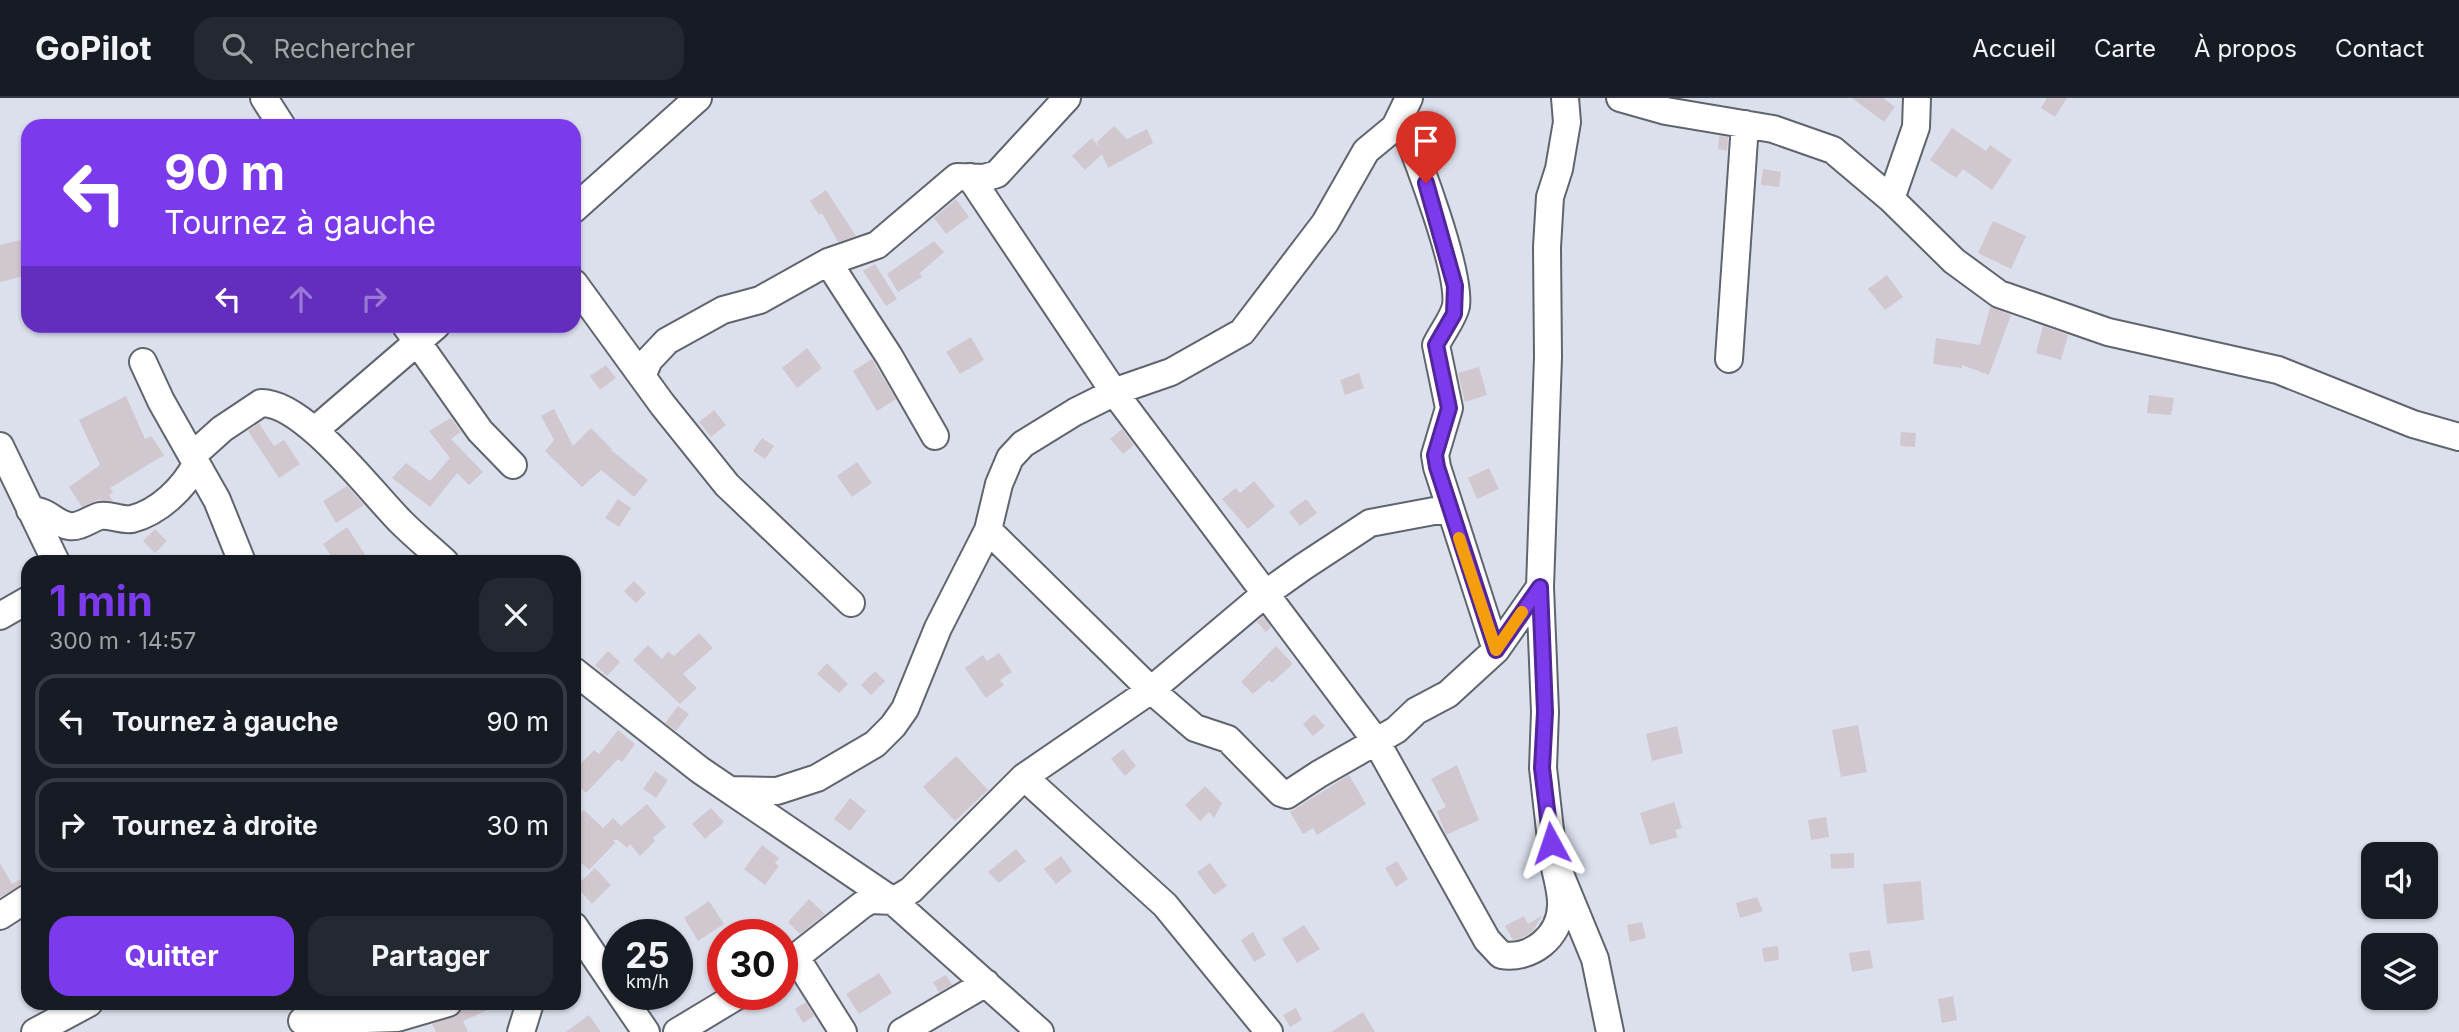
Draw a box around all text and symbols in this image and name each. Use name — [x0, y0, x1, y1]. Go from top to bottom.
search box — [194, 17, 684, 80]
text: GoPilot — [35, 28, 152, 68]
icon: search — [218, 29, 256, 67]
text: Rechercher — [274, 33, 415, 64]
text: Accueil — [1972, 34, 2056, 63]
text: Carte — [2094, 34, 2156, 63]
text: À propos — [2194, 34, 2297, 63]
text: Contact — [2335, 34, 2424, 63]
pin — [1396, 111, 1456, 183]
icon: arrive — [1407, 122, 1445, 160]
text: 90 m — [164, 143, 285, 202]
icon: left — [49, 147, 140, 238]
text: Tournez à gauche — [164, 203, 436, 242]
icon: left — [209, 280, 247, 318]
icon: ahead — [282, 280, 320, 318]
icon: right — [355, 280, 393, 318]
text: 1 min — [49, 575, 153, 626]
button: close — [479, 578, 553, 652]
text: 300 m · 14:57 — [49, 627, 196, 655]
icon: left — [53, 702, 91, 740]
text: Tournez à gauche — [112, 706, 338, 737]
text: 90 m — [486, 706, 549, 737]
icon: right — [53, 806, 91, 844]
position arrow — [1514, 806, 1588, 880]
text: Tournez à droite — [112, 810, 318, 841]
text: 30 m — [486, 810, 549, 841]
map controls — [2361, 842, 2438, 1010]
button: sound — [2361, 842, 2438, 919]
button: Quitter — [49, 916, 294, 996]
button: Partager — [308, 916, 553, 996]
speed limit sign: 30 — [707, 919, 798, 1010]
button: layers — [2361, 933, 2438, 1010]
text: 25 — [625, 934, 670, 976]
text: km/h — [626, 971, 669, 992]

